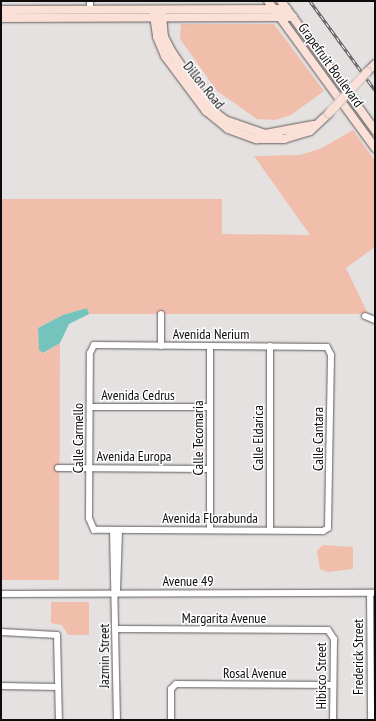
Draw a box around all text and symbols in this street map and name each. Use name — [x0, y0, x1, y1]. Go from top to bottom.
street label: Grapefruit Boulevard — [295, 20, 367, 110]
street label: Dillon Road — [180, 58, 228, 112]
street label: Avenida Nerium — [173, 326, 249, 342]
street label: Avenida Cedrus — [101, 387, 175, 403]
street label: Calle Tecomaria — [190, 400, 206, 476]
street label: Calle Carmello — [70, 403, 86, 473]
street label: Calle Eldarica — [250, 405, 266, 471]
street label: Calle Cantara — [310, 407, 326, 471]
street label: Avenida Europa — [97, 448, 171, 464]
street label: Avenida Florabunda — [162, 510, 258, 526]
street label: Avenue 49 — [163, 573, 213, 589]
street label: Margarita Avenue — [182, 610, 266, 626]
street label: Frederick Street — [350, 619, 366, 695]
street label: Jazmin Street — [96, 624, 112, 688]
street label: Hibisco Street — [313, 642, 329, 710]
street label: Rosal Avenue — [223, 665, 287, 681]

